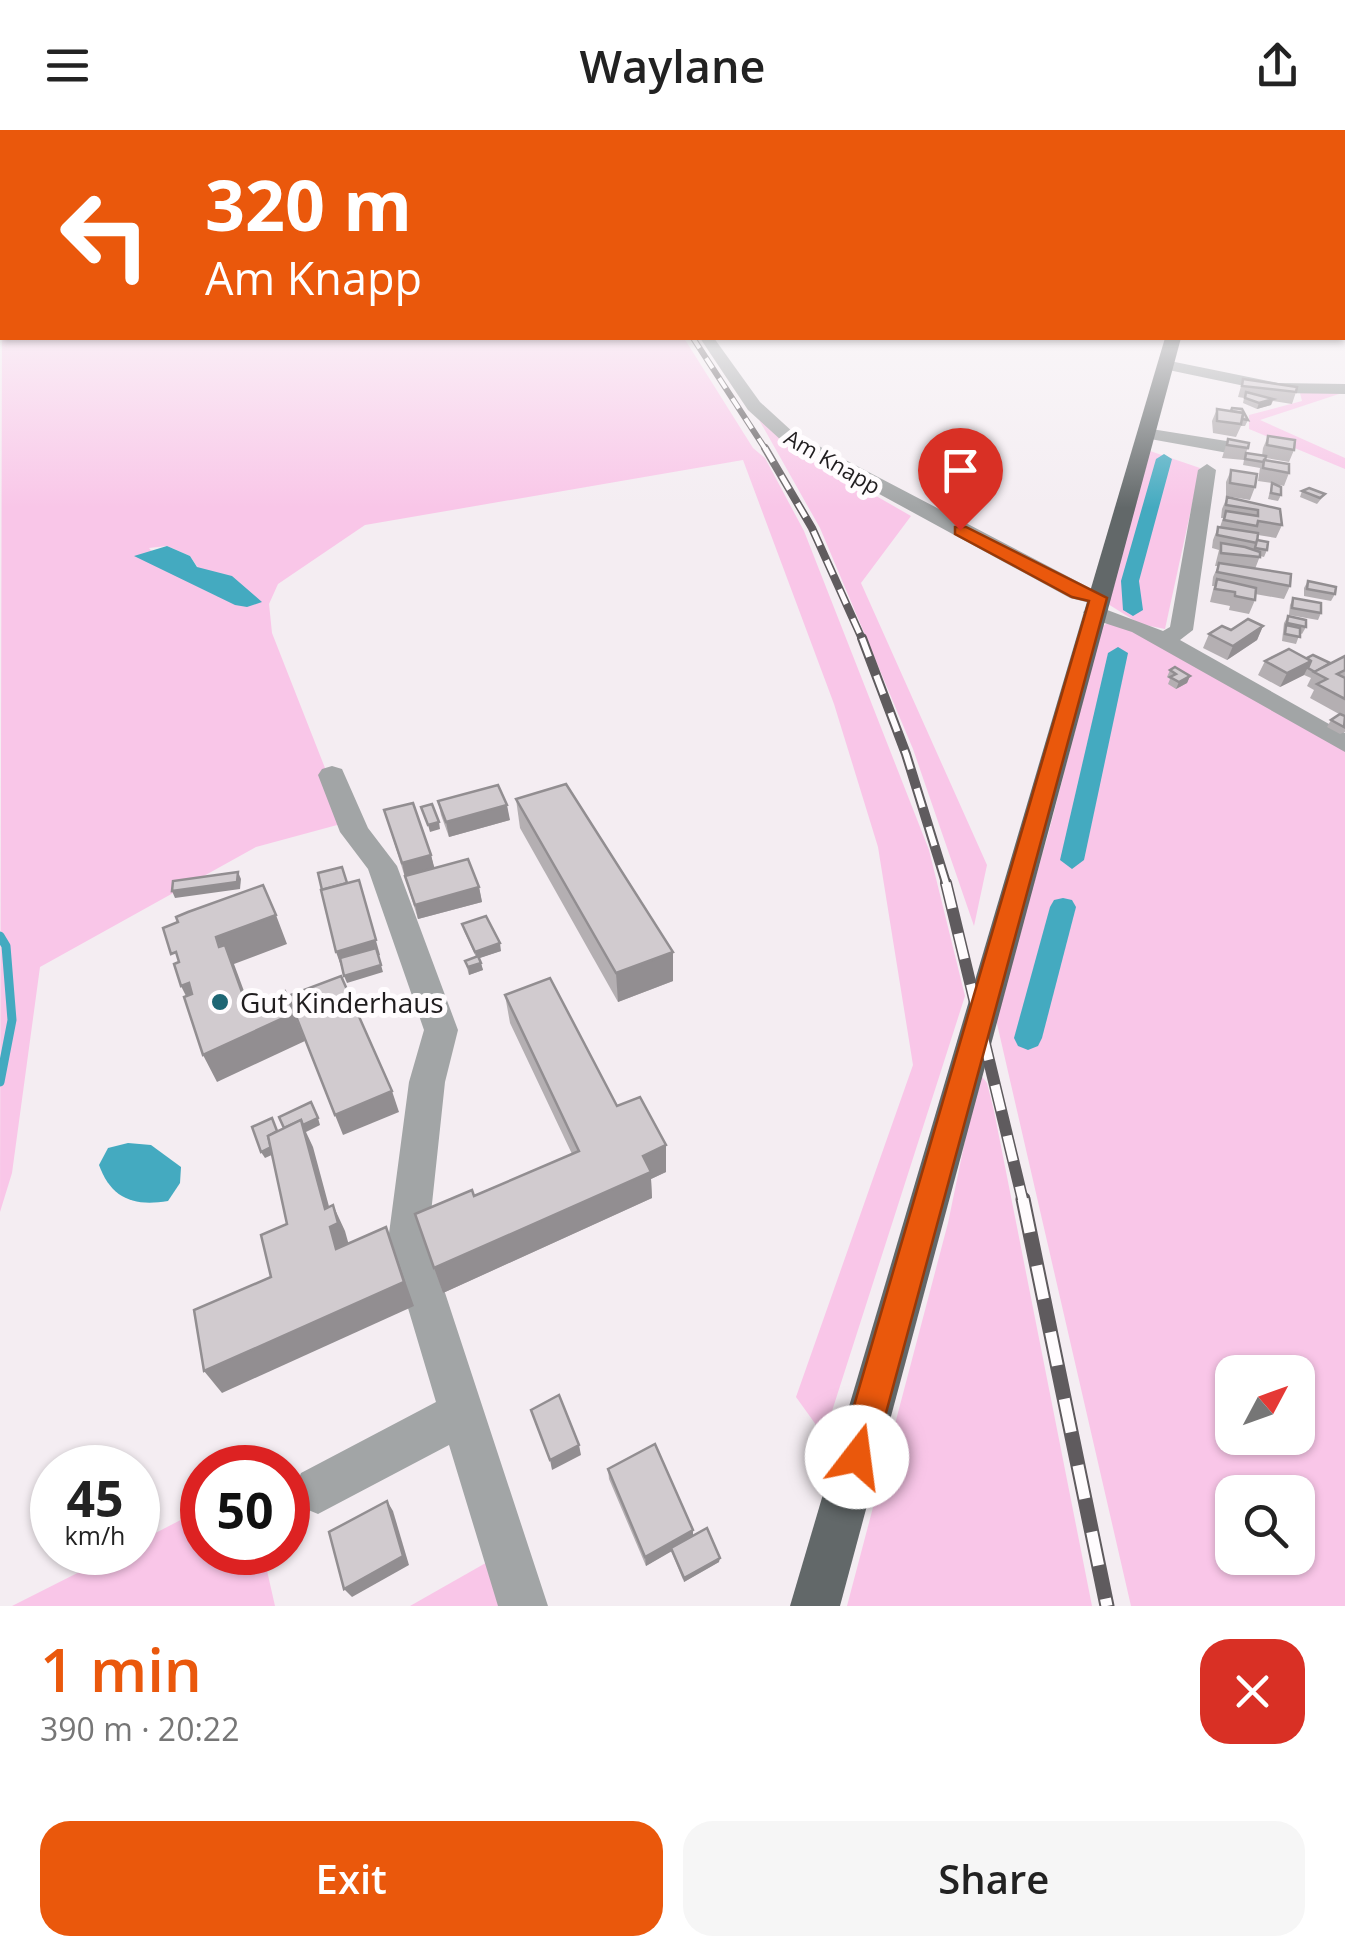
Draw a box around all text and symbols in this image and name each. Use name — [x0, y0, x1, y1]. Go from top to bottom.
text: Waylane — [580, 35, 765, 96]
icon: menu — [40, 38, 95, 93]
icon: share — [1250, 38, 1305, 93]
text: 320 m — [205, 156, 412, 252]
icon: left — [40, 170, 170, 300]
text: Am Knapp — [205, 247, 422, 308]
street label: Am Knapp — [780, 421, 886, 501]
pin — [918, 428, 1003, 531]
icon: arrive — [933, 443, 988, 498]
place label: Gut Kinderhaus — [240, 983, 444, 1021]
marker: Gut Kinderhaus — [209, 991, 231, 1013]
north arrow — [1215, 1355, 1315, 1455]
map controls — [1215, 1355, 1315, 1575]
position arrow — [805, 1405, 909, 1509]
speed limit sign: 50 — [180, 1445, 310, 1575]
text: 45 — [66, 1464, 124, 1532]
button: search — [1215, 1475, 1315, 1575]
text: km/h — [65, 1518, 125, 1552]
text: 1 min — [40, 1628, 202, 1710]
button: close — [1200, 1639, 1305, 1744]
text: 390 m · 20:22 — [40, 1707, 239, 1750]
button: Exit — [40, 1821, 663, 1936]
button: Share — [683, 1821, 1305, 1936]

